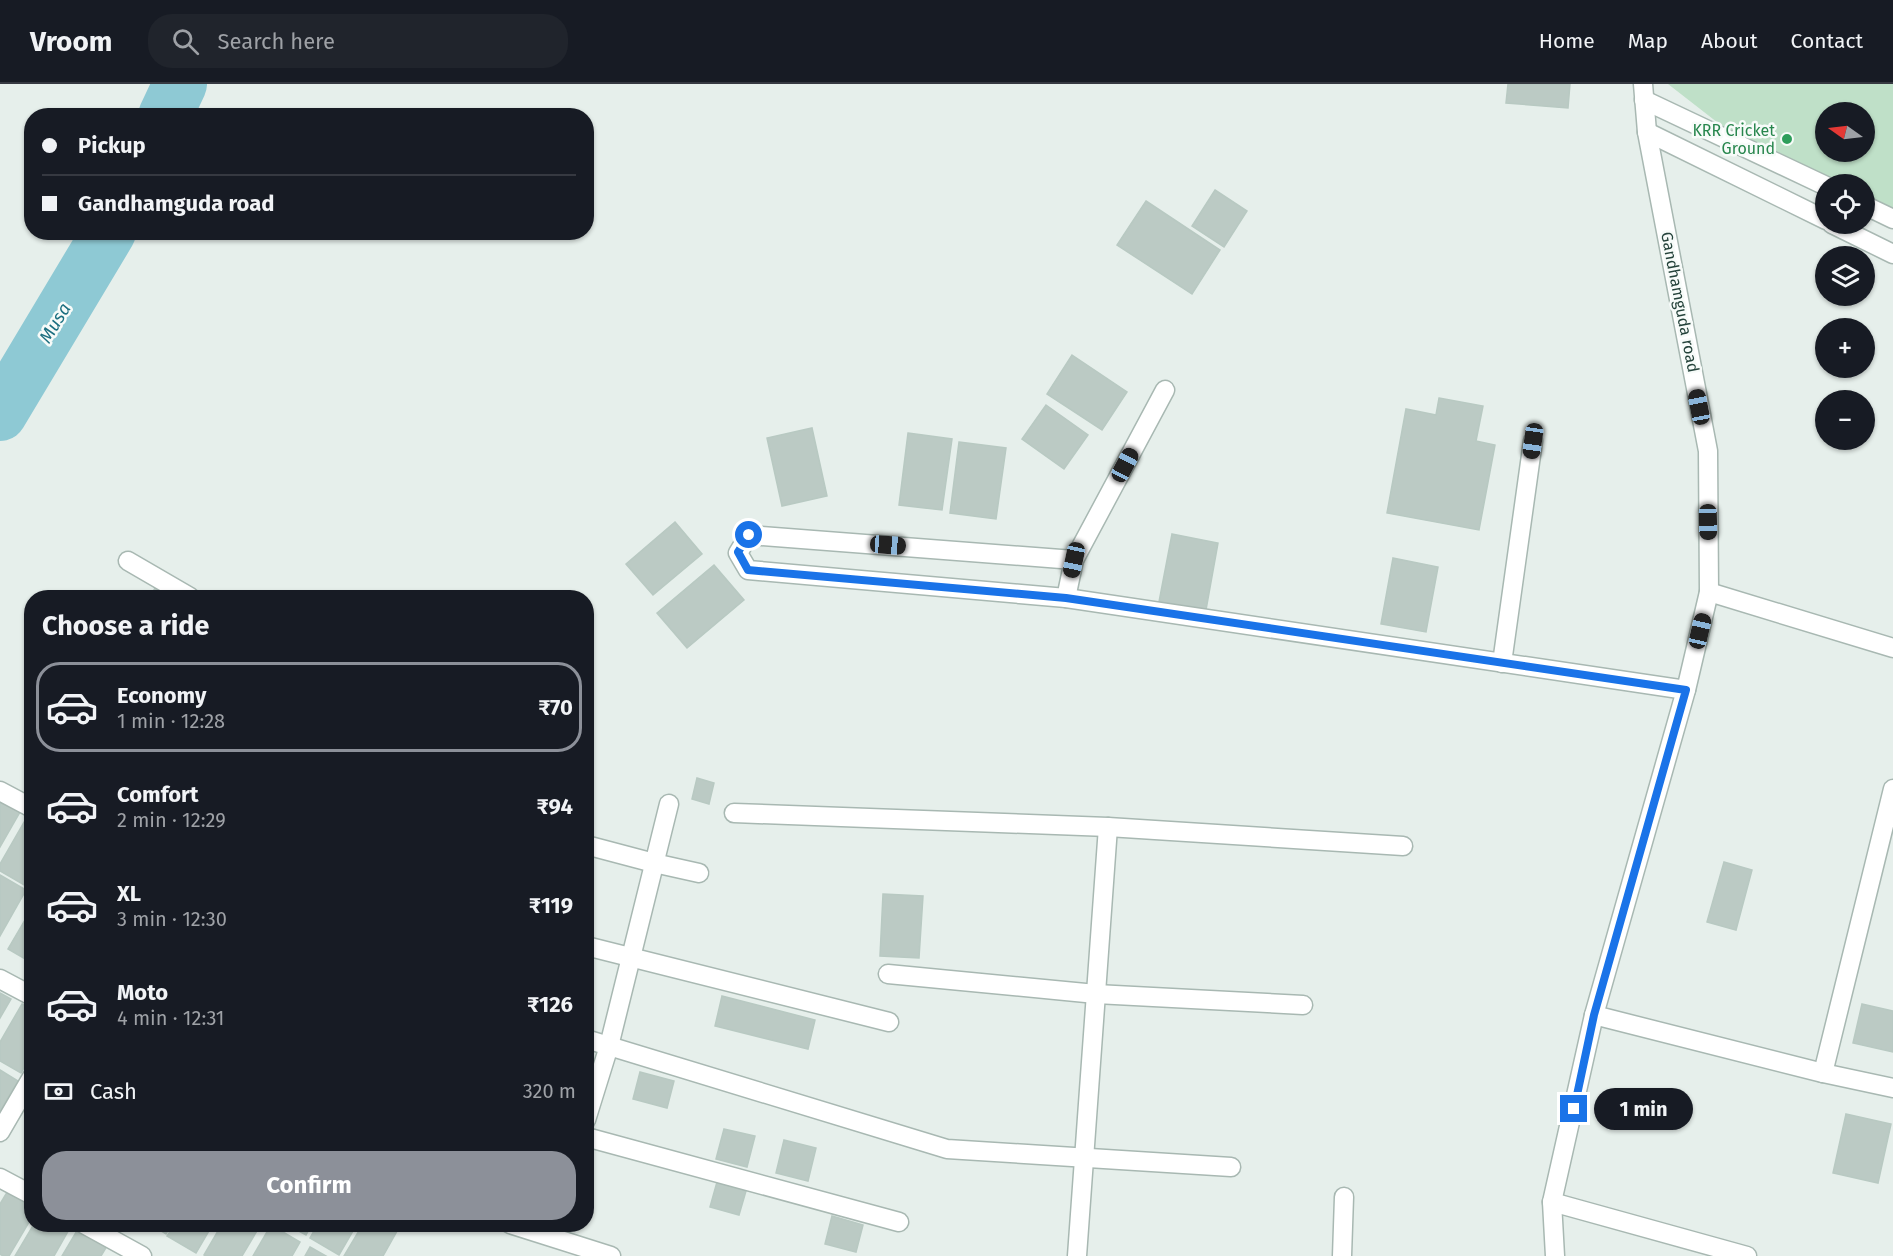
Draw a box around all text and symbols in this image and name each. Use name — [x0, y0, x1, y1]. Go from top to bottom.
search box — [148, 14, 568, 68]
text: Vroom — [30, 25, 112, 58]
icon: search — [169, 25, 202, 58]
text: Search here — [217, 28, 335, 55]
text: Home — [1539, 28, 1595, 54]
text: Map — [1628, 28, 1668, 54]
text: About — [1701, 28, 1758, 54]
text: Contact — [1791, 28, 1863, 54]
north arrow — [1815, 102, 1875, 162]
map controls — [1815, 102, 1875, 450]
place label: KRR Cricket Ground — [1692, 121, 1775, 158]
text: Pickup — [78, 132, 146, 159]
marker: KRR Cricket Ground — [1780, 132, 1794, 146]
button: locate — [1815, 174, 1875, 234]
text: Gandhamguda road — [78, 190, 274, 217]
street label: Gandhamguda road — [1657, 230, 1703, 374]
button: layers — [1815, 246, 1875, 306]
water label: Musa — [35, 299, 75, 347]
button: + — [1815, 318, 1875, 378]
car — [1687, 388, 1711, 426]
button: − — [1815, 390, 1875, 450]
car — [1522, 422, 1544, 460]
car — [1109, 445, 1141, 485]
car — [1699, 504, 1717, 540]
route start — [735, 521, 762, 548]
car — [869, 535, 907, 555]
car — [1061, 541, 1087, 579]
text: Choose a ride — [42, 610, 209, 642]
car — [1687, 611, 1713, 651]
icon: car — [45, 680, 99, 734]
text: Economy — [117, 682, 206, 709]
text: ₹70 — [538, 694, 573, 721]
text: 1 min · 12:28 — [117, 709, 225, 733]
icon: car — [45, 779, 99, 833]
text: Comfort — [117, 781, 198, 808]
text: ₹94 — [537, 793, 573, 820]
text: 2 min · 12:29 — [117, 808, 226, 832]
icon: car — [45, 878, 99, 932]
text: XL — [117, 880, 141, 907]
text: ₹119 — [529, 892, 573, 919]
text: 3 min · 12:30 — [117, 907, 227, 931]
icon: car — [45, 977, 99, 1031]
text: Moto — [117, 979, 168, 1006]
text: ₹126 — [527, 991, 573, 1018]
text: 4 min · 12:31 — [117, 1006, 225, 1030]
icon: cash — [42, 1075, 75, 1108]
text: Cash — [90, 1078, 137, 1105]
text: 320 m — [523, 1079, 576, 1103]
callout: 1 min — [1595, 1088, 1694, 1130]
route end — [1560, 1095, 1587, 1122]
text: 1 min — [1619, 1097, 1668, 1121]
button: Confirm — [42, 1151, 576, 1220]

